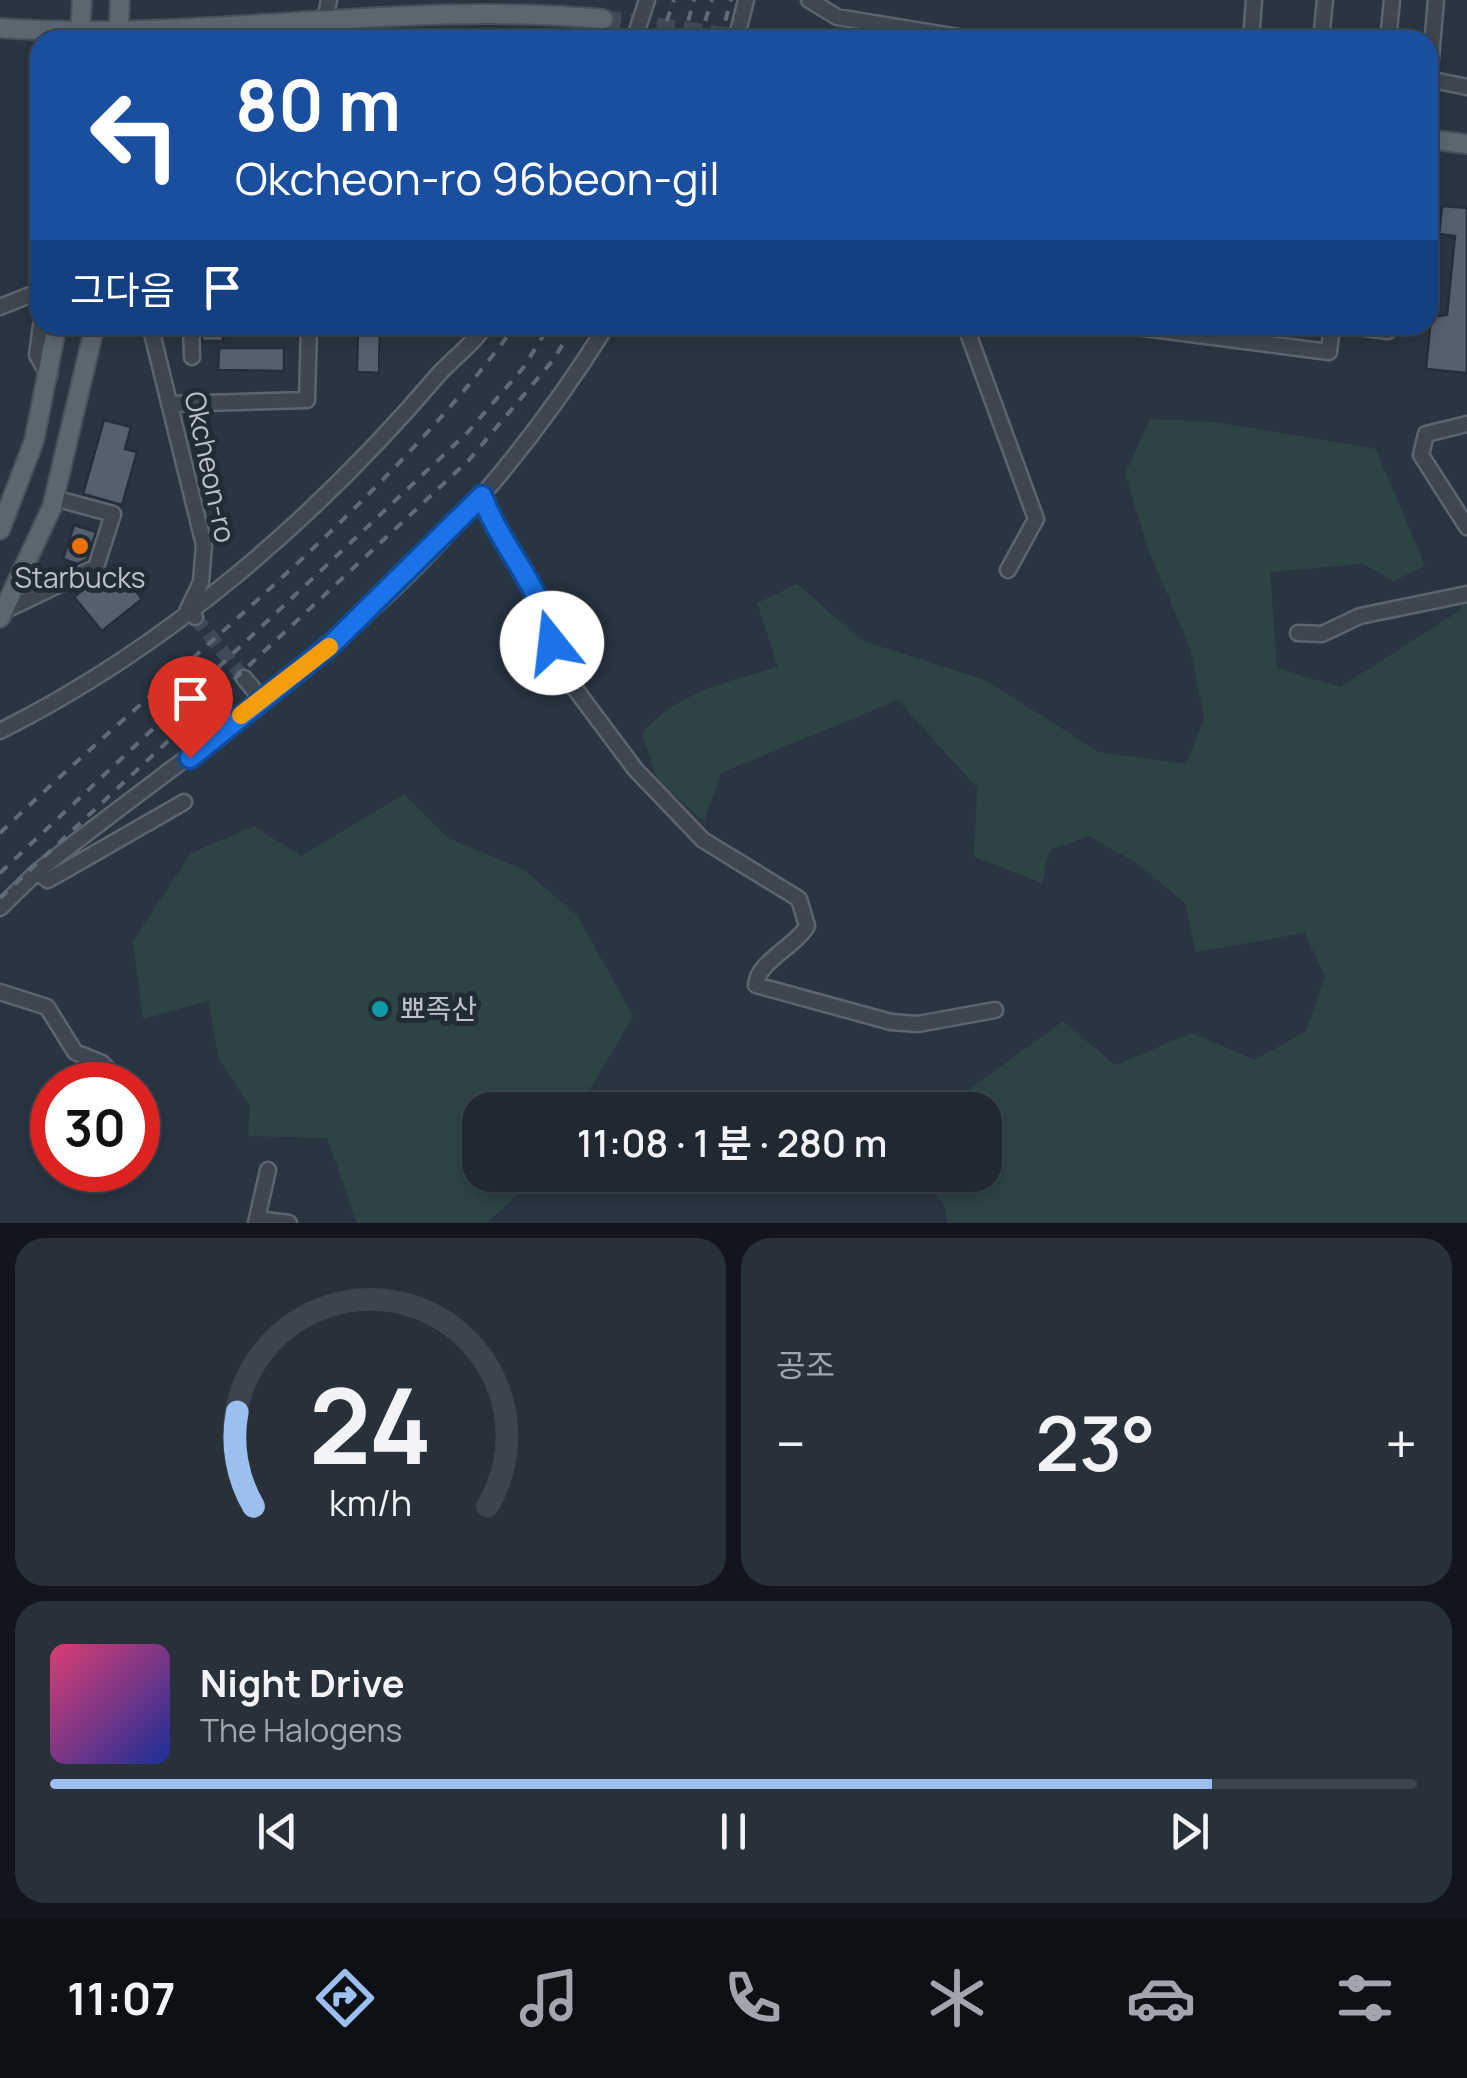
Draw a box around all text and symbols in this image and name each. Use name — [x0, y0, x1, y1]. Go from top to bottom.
text: 80 m — [235, 56, 401, 152]
icon: left — [70, 70, 200, 200]
text: Okcheon-ro 96beon-gil — [235, 147, 720, 209]
icon: arrive — [195, 260, 250, 315]
text: 그다음 — [70, 263, 175, 315]
street label: Okcheon-ro — [176, 388, 246, 546]
marker: Starbucks — [69, 535, 91, 557]
place label: Starbucks — [14, 558, 146, 596]
position arrow — [500, 591, 604, 695]
pin — [148, 656, 233, 759]
icon: arrive — [163, 671, 218, 726]
place label: 뾰족산 — [400, 989, 477, 1027]
marker: 뾰족산 — [369, 998, 391, 1020]
speed limit sign: 30 — [30, 1062, 160, 1192]
text: 11:08 · 1 분 · 280 m — [577, 1116, 887, 1168]
text: 공조 — [776, 1343, 835, 1387]
text: 24 — [309, 1353, 432, 1495]
text: 23° — [1035, 1391, 1156, 1494]
text: − — [776, 1405, 806, 1481]
text: + — [1385, 1405, 1417, 1481]
text: km/h — [329, 1478, 412, 1527]
text: Night Drive — [200, 1656, 405, 1708]
text: The Halogens — [200, 1708, 402, 1752]
icon: previous — [250, 1804, 305, 1859]
icon: pause — [706, 1804, 761, 1859]
icon: next — [1162, 1804, 1217, 1859]
icon: directions — [310, 1963, 380, 2033]
icon: music — [514, 1963, 584, 2033]
icon: phone — [718, 1963, 788, 2033]
icon: climate — [922, 1963, 992, 2033]
icon: car — [1126, 1963, 1196, 2033]
icon: filters — [1330, 1963, 1400, 2033]
text: 11:07 — [67, 1967, 175, 2029]

